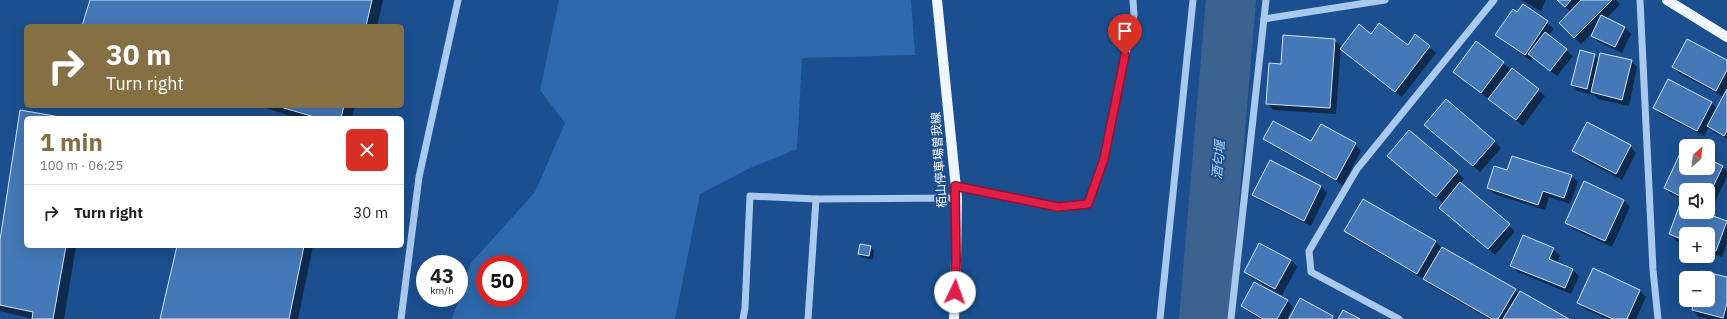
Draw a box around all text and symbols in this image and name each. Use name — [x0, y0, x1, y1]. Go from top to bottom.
pin — [1108, 14, 1142, 55]
icon: arrive — [1114, 20, 1136, 42]
text: 30 m — [106, 36, 171, 73]
icon: right — [40, 40, 92, 92]
text: Turn right — [106, 72, 184, 95]
street label: 栢山停車場曽我線 — [928, 112, 949, 208]
text: 1 min — [40, 126, 103, 158]
button: close — [346, 129, 388, 171]
water label: 酒匂堰 — [1208, 138, 1229, 180]
north arrow — [1679, 139, 1715, 175]
map controls — [1679, 139, 1715, 307]
text: 100 m · 06:25 — [40, 157, 123, 174]
button: sound — [1679, 183, 1715, 219]
icon: right — [40, 202, 62, 224]
text: Turn right — [74, 203, 143, 222]
text: 30 m — [353, 203, 388, 222]
button: + — [1679, 227, 1715, 263]
speed limit sign: 50 — [476, 255, 528, 307]
text: 43 — [430, 262, 454, 289]
position arrow — [934, 271, 976, 313]
button: − — [1679, 271, 1715, 307]
text: km/h — [430, 284, 454, 297]

